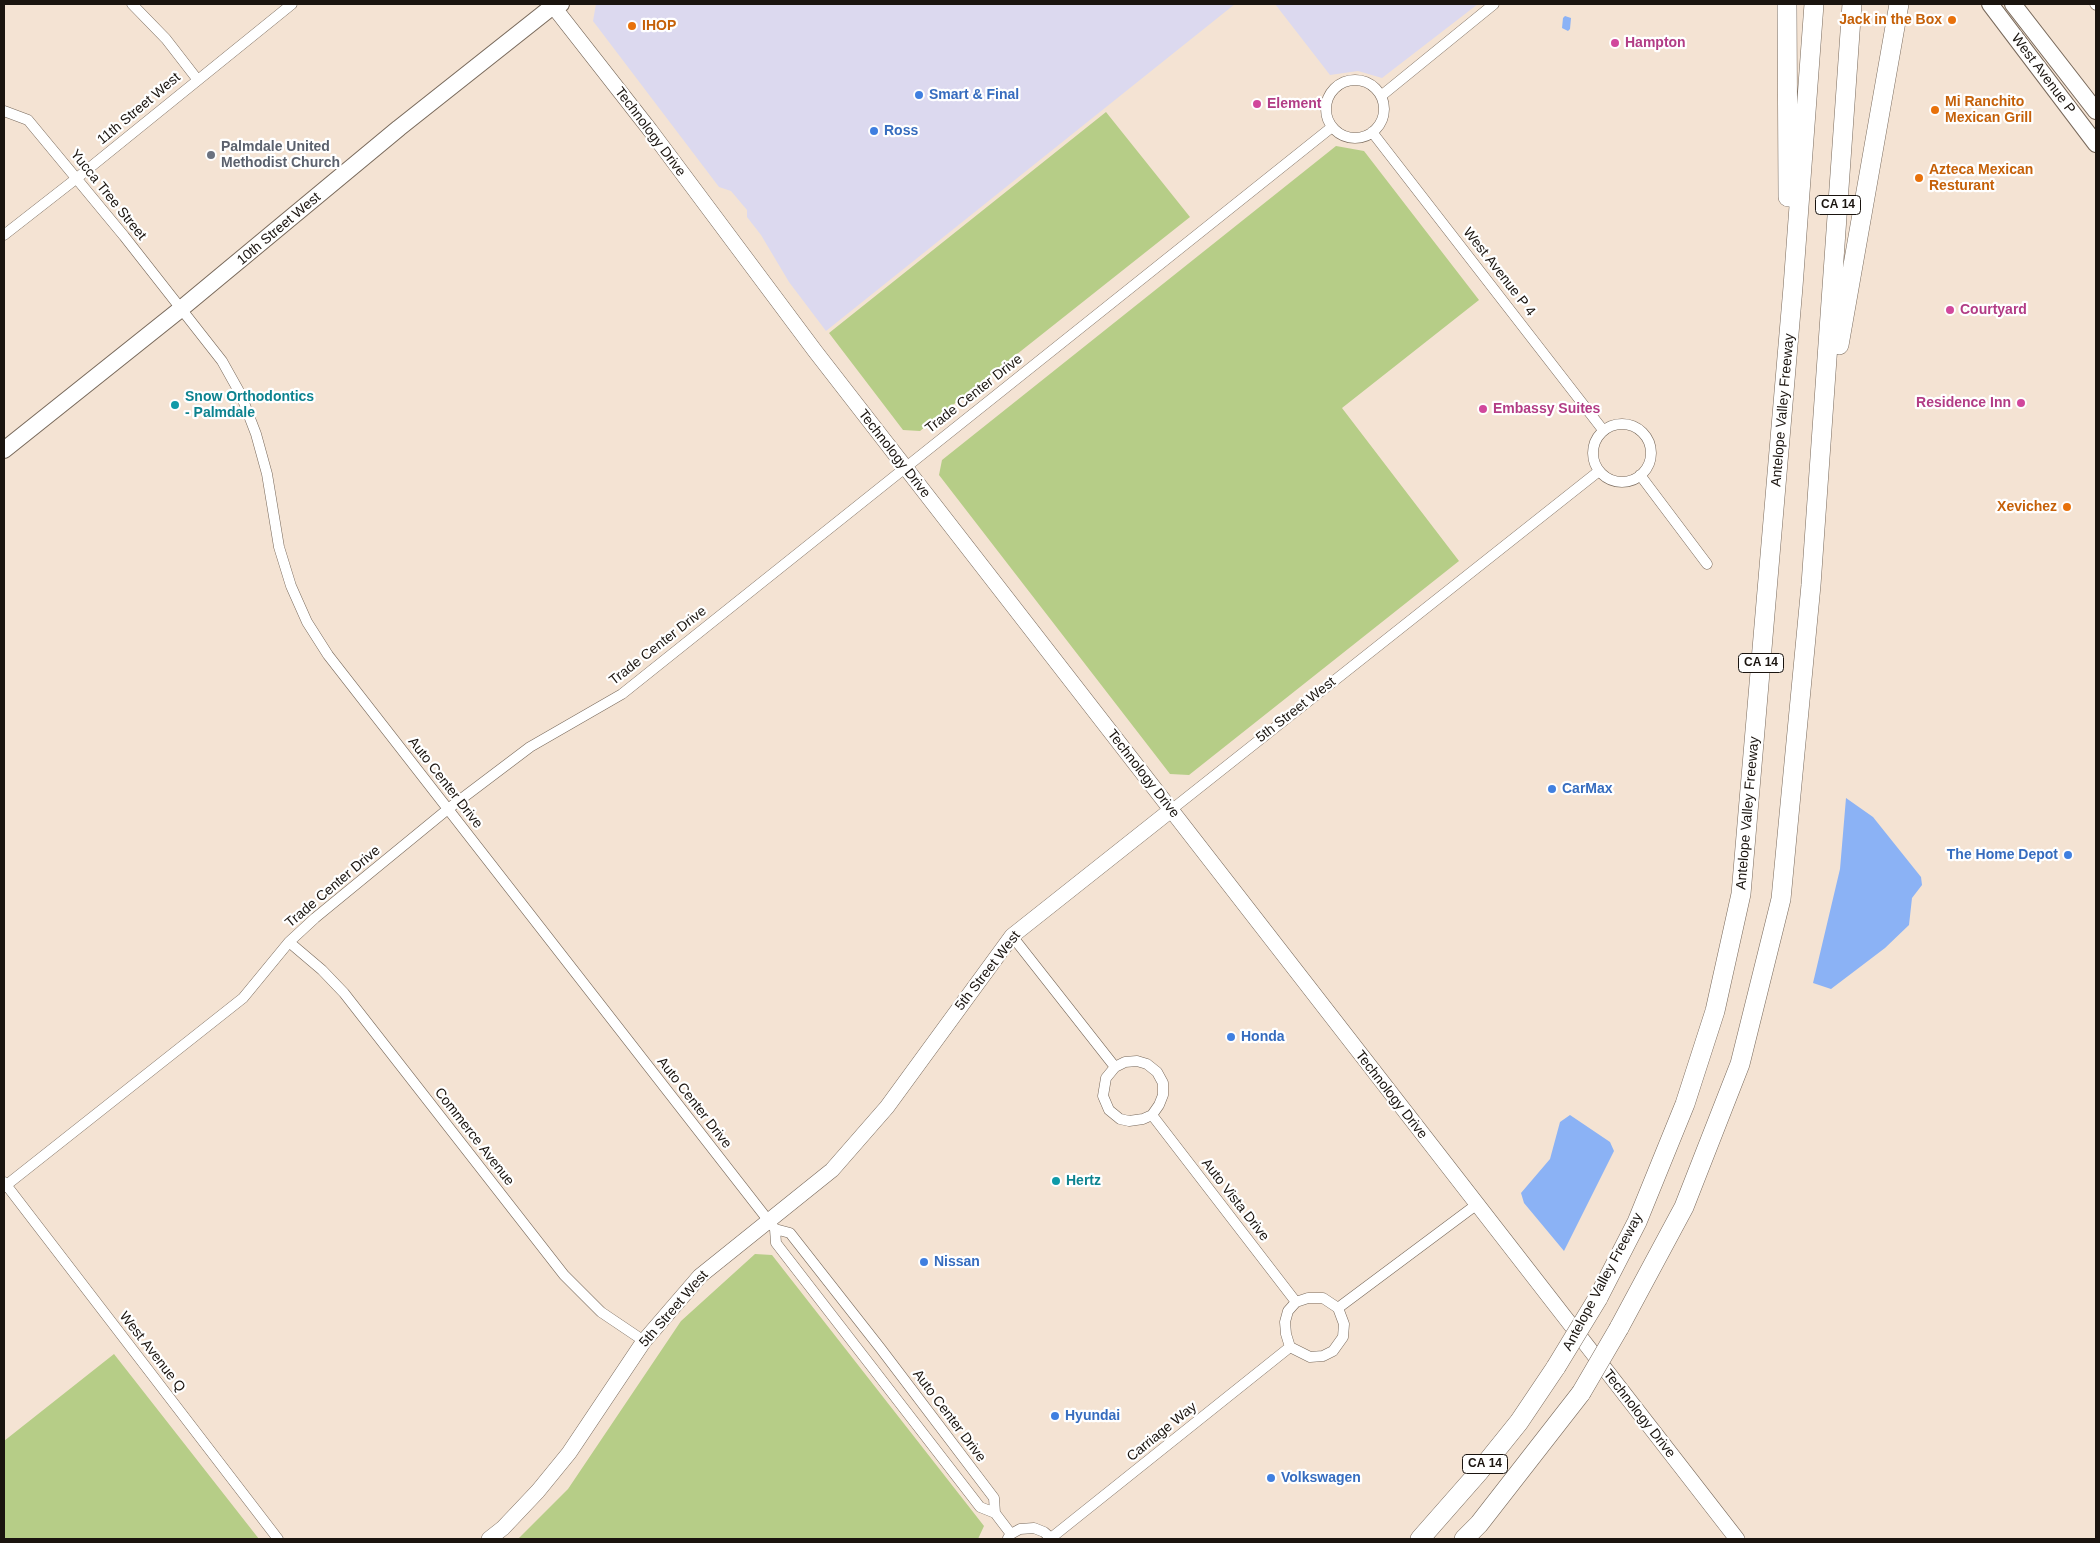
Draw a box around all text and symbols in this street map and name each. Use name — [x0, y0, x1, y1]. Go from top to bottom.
place label: Jack in the Box — [1839, 12, 1942, 28]
marker: Jack in the Box — [1946, 14, 1958, 26]
place label: IHOP — [642, 18, 676, 34]
marker: IHOP — [626, 20, 638, 32]
street label: West Avenue P — [2007, 31, 2079, 117]
place label: Hampton — [1625, 35, 1686, 51]
marker: Hampton — [1609, 37, 1621, 49]
street label: 11th Street West — [94, 69, 184, 149]
street label: Technology Drive — [611, 84, 689, 180]
place label: Smart & Final — [929, 87, 1019, 103]
marker: Smart & Final — [913, 89, 925, 101]
place label: Mi Ranchito Mexican Grill — [1945, 94, 2032, 126]
place label: Element — [1267, 96, 1321, 112]
marker: Element — [1251, 98, 1263, 110]
marker: Mi Ranchito Mexican Grill — [1929, 104, 1941, 116]
place label: Ross — [884, 123, 918, 139]
marker: Ross — [868, 125, 880, 137]
place label: Palmdale United Methodist Church — [221, 139, 340, 172]
street label: Yucca Tree Street — [66, 146, 150, 244]
marker: Palmdale United Methodist Church — [205, 149, 217, 161]
place label: Azteca Mexican Resturant — [1929, 162, 2033, 194]
marker: Azteca Mexican Resturant — [1913, 172, 1925, 184]
street label: 10th Street West — [234, 189, 324, 269]
road number: CA 14 — [1816, 196, 1860, 214]
street label: West Avenue P 4 — [1459, 224, 1539, 320]
place label: Courtyard — [1960, 302, 2027, 318]
marker: Courtyard — [1944, 304, 1956, 316]
street label: Antelope Valley Freeway — [1768, 333, 1798, 487]
street label: Trade Center Drive — [922, 351, 1026, 437]
place label: Snow Orthodontics - Palmdale — [185, 389, 314, 422]
place label: Residence Inn — [1916, 395, 2011, 411]
marker: Residence Inn — [2015, 397, 2027, 409]
marker: Snow Orthodontics - Palmdale — [169, 399, 181, 411]
place label: Embassy Suites — [1493, 401, 1600, 417]
marker: Embassy Suites — [1477, 403, 1489, 415]
street label: Technology Drive — [854, 407, 934, 501]
place label: Xevichez — [1997, 499, 2057, 515]
marker: Xevichez — [2061, 501, 2073, 513]
street label: Trade Center Drive — [606, 603, 710, 689]
road number: CA 14 — [1738, 654, 1784, 672]
street label: 5th Street West — [1253, 674, 1339, 746]
street label: Technology Drive — [1103, 727, 1183, 821]
street label: Auto Center Drive — [404, 734, 486, 832]
street label: Antelope Valley Freeway — [1733, 736, 1763, 890]
place label: CarMax — [1562, 781, 1613, 797]
marker: CarMax — [1546, 783, 1558, 795]
street label: Trade Center Drive — [282, 842, 384, 932]
place label: The Home Depot — [1947, 847, 2058, 863]
marker: The Home Depot — [2062, 849, 2074, 861]
street label: 5th Street West — [952, 928, 1024, 1014]
place label: Honda — [1241, 1029, 1285, 1045]
marker: Honda — [1225, 1031, 1237, 1043]
street label: Technology Drive — [1351, 1048, 1431, 1142]
street label: Auto Center Drive — [653, 1054, 735, 1152]
street label: Commerce Avenue — [431, 1085, 517, 1189]
street label: Auto Vista Drive — [1198, 1155, 1272, 1245]
place label: Hertz — [1066, 1173, 1101, 1189]
marker: Hertz — [1050, 1175, 1062, 1187]
street label: Antelope Valley Freeway — [1559, 1210, 1647, 1354]
place label: Nissan — [934, 1254, 980, 1270]
marker: Nissan — [918, 1256, 930, 1268]
street label: 5th Street West — [636, 1267, 712, 1351]
street label: West Avenue Q — [115, 1308, 189, 1396]
street label: Auto Center Drive — [909, 1367, 989, 1465]
street label: Technology Drive — [1599, 1367, 1679, 1461]
street label: Carriage Way — [1124, 1399, 1200, 1465]
place label: Hyundai — [1065, 1408, 1120, 1424]
marker: Hyundai — [1049, 1410, 1061, 1422]
road number: CA 14 — [1462, 1455, 1508, 1474]
place label: Volkswagen — [1281, 1470, 1361, 1486]
marker: Volkswagen — [1265, 1472, 1277, 1484]

